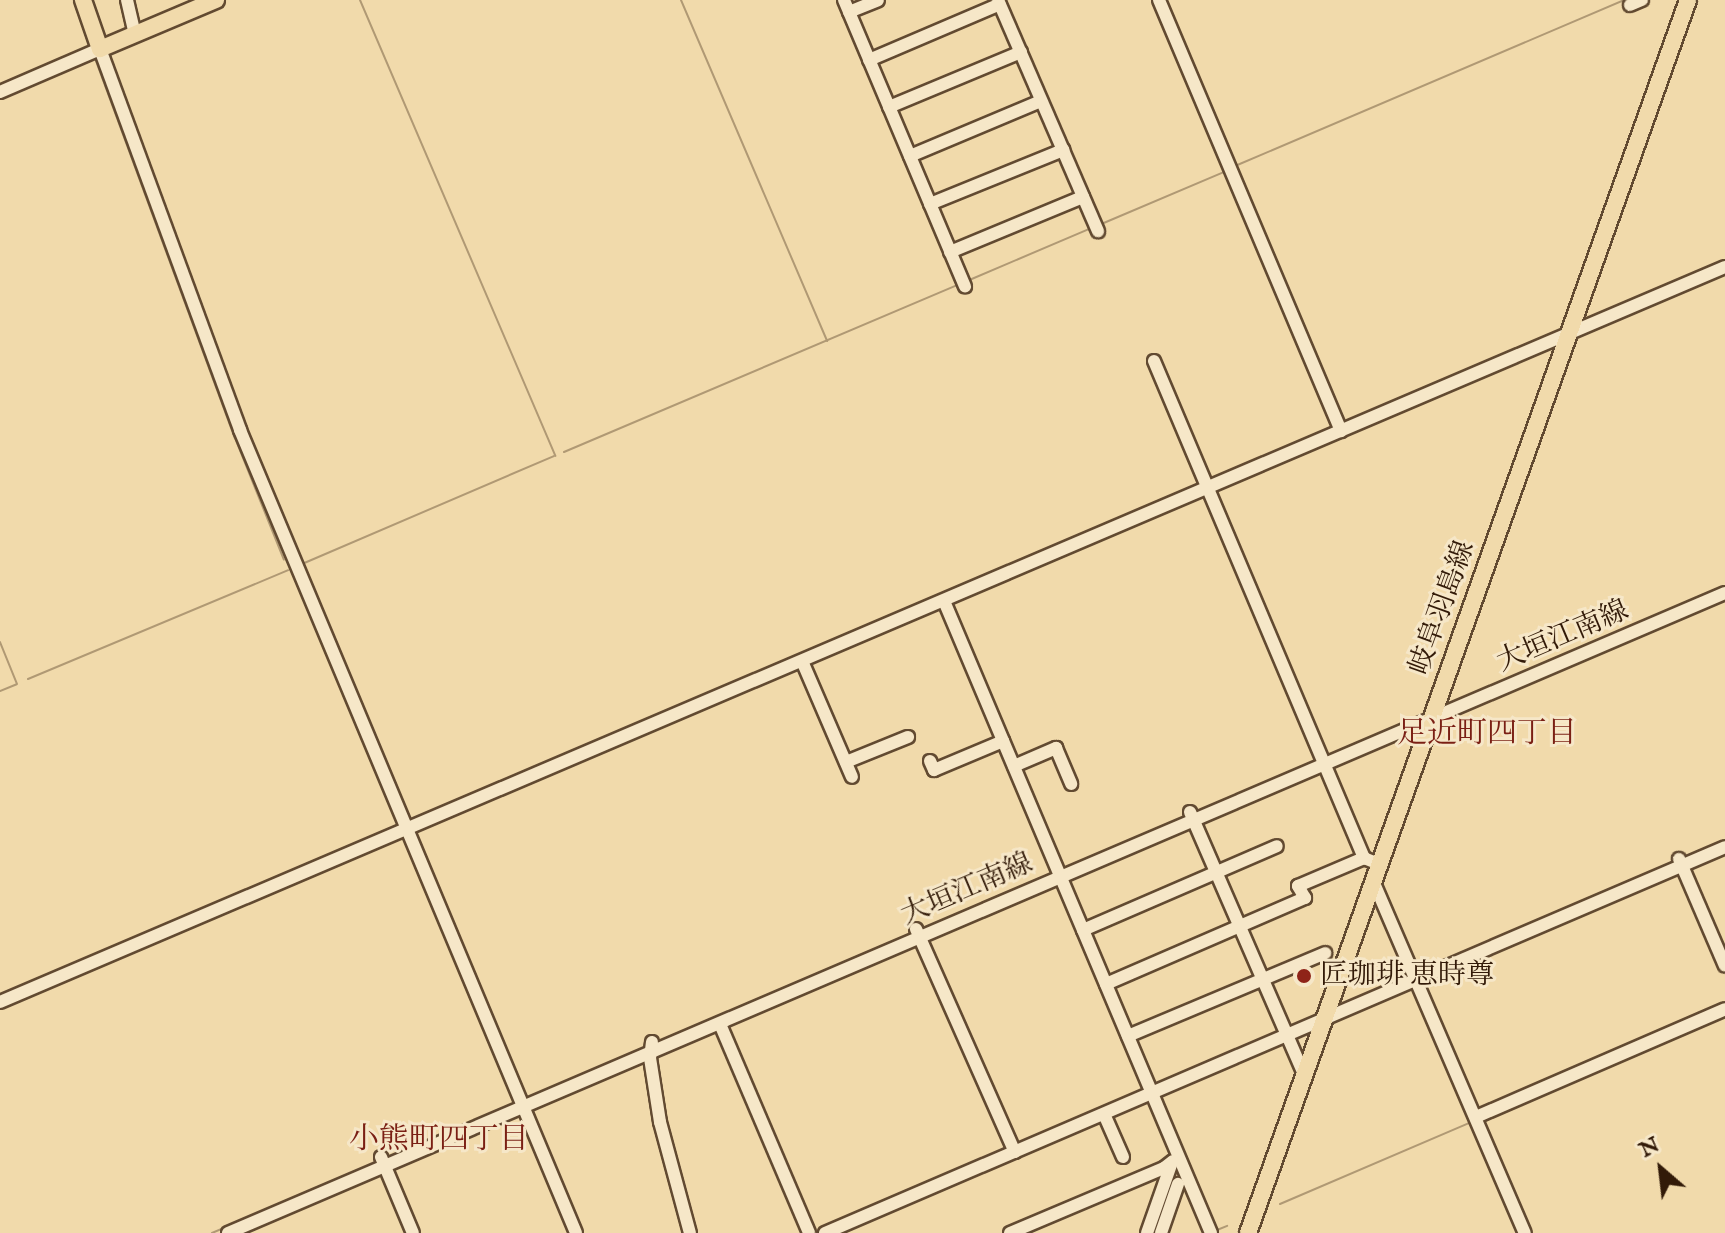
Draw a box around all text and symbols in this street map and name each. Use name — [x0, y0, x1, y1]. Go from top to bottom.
street label: 岐阜羽島線 — [1403, 536, 1483, 680]
street label: 大垣江南線 — [1492, 594, 1634, 680]
district label: 足近町四丁目 — [1397, 716, 1577, 752]
street label: 大垣江南線 — [896, 847, 1038, 933]
place label: 匠珈琲 恵時尊 — [1320, 959, 1494, 993]
marker: 匠珈琲 恵時尊 — [1295, 967, 1313, 985]
district label: 小熊町四丁目 — [349, 1122, 529, 1158]
north arrow — [1621, 1129, 1701, 1209]
text: N — [1635, 1131, 1665, 1165]

